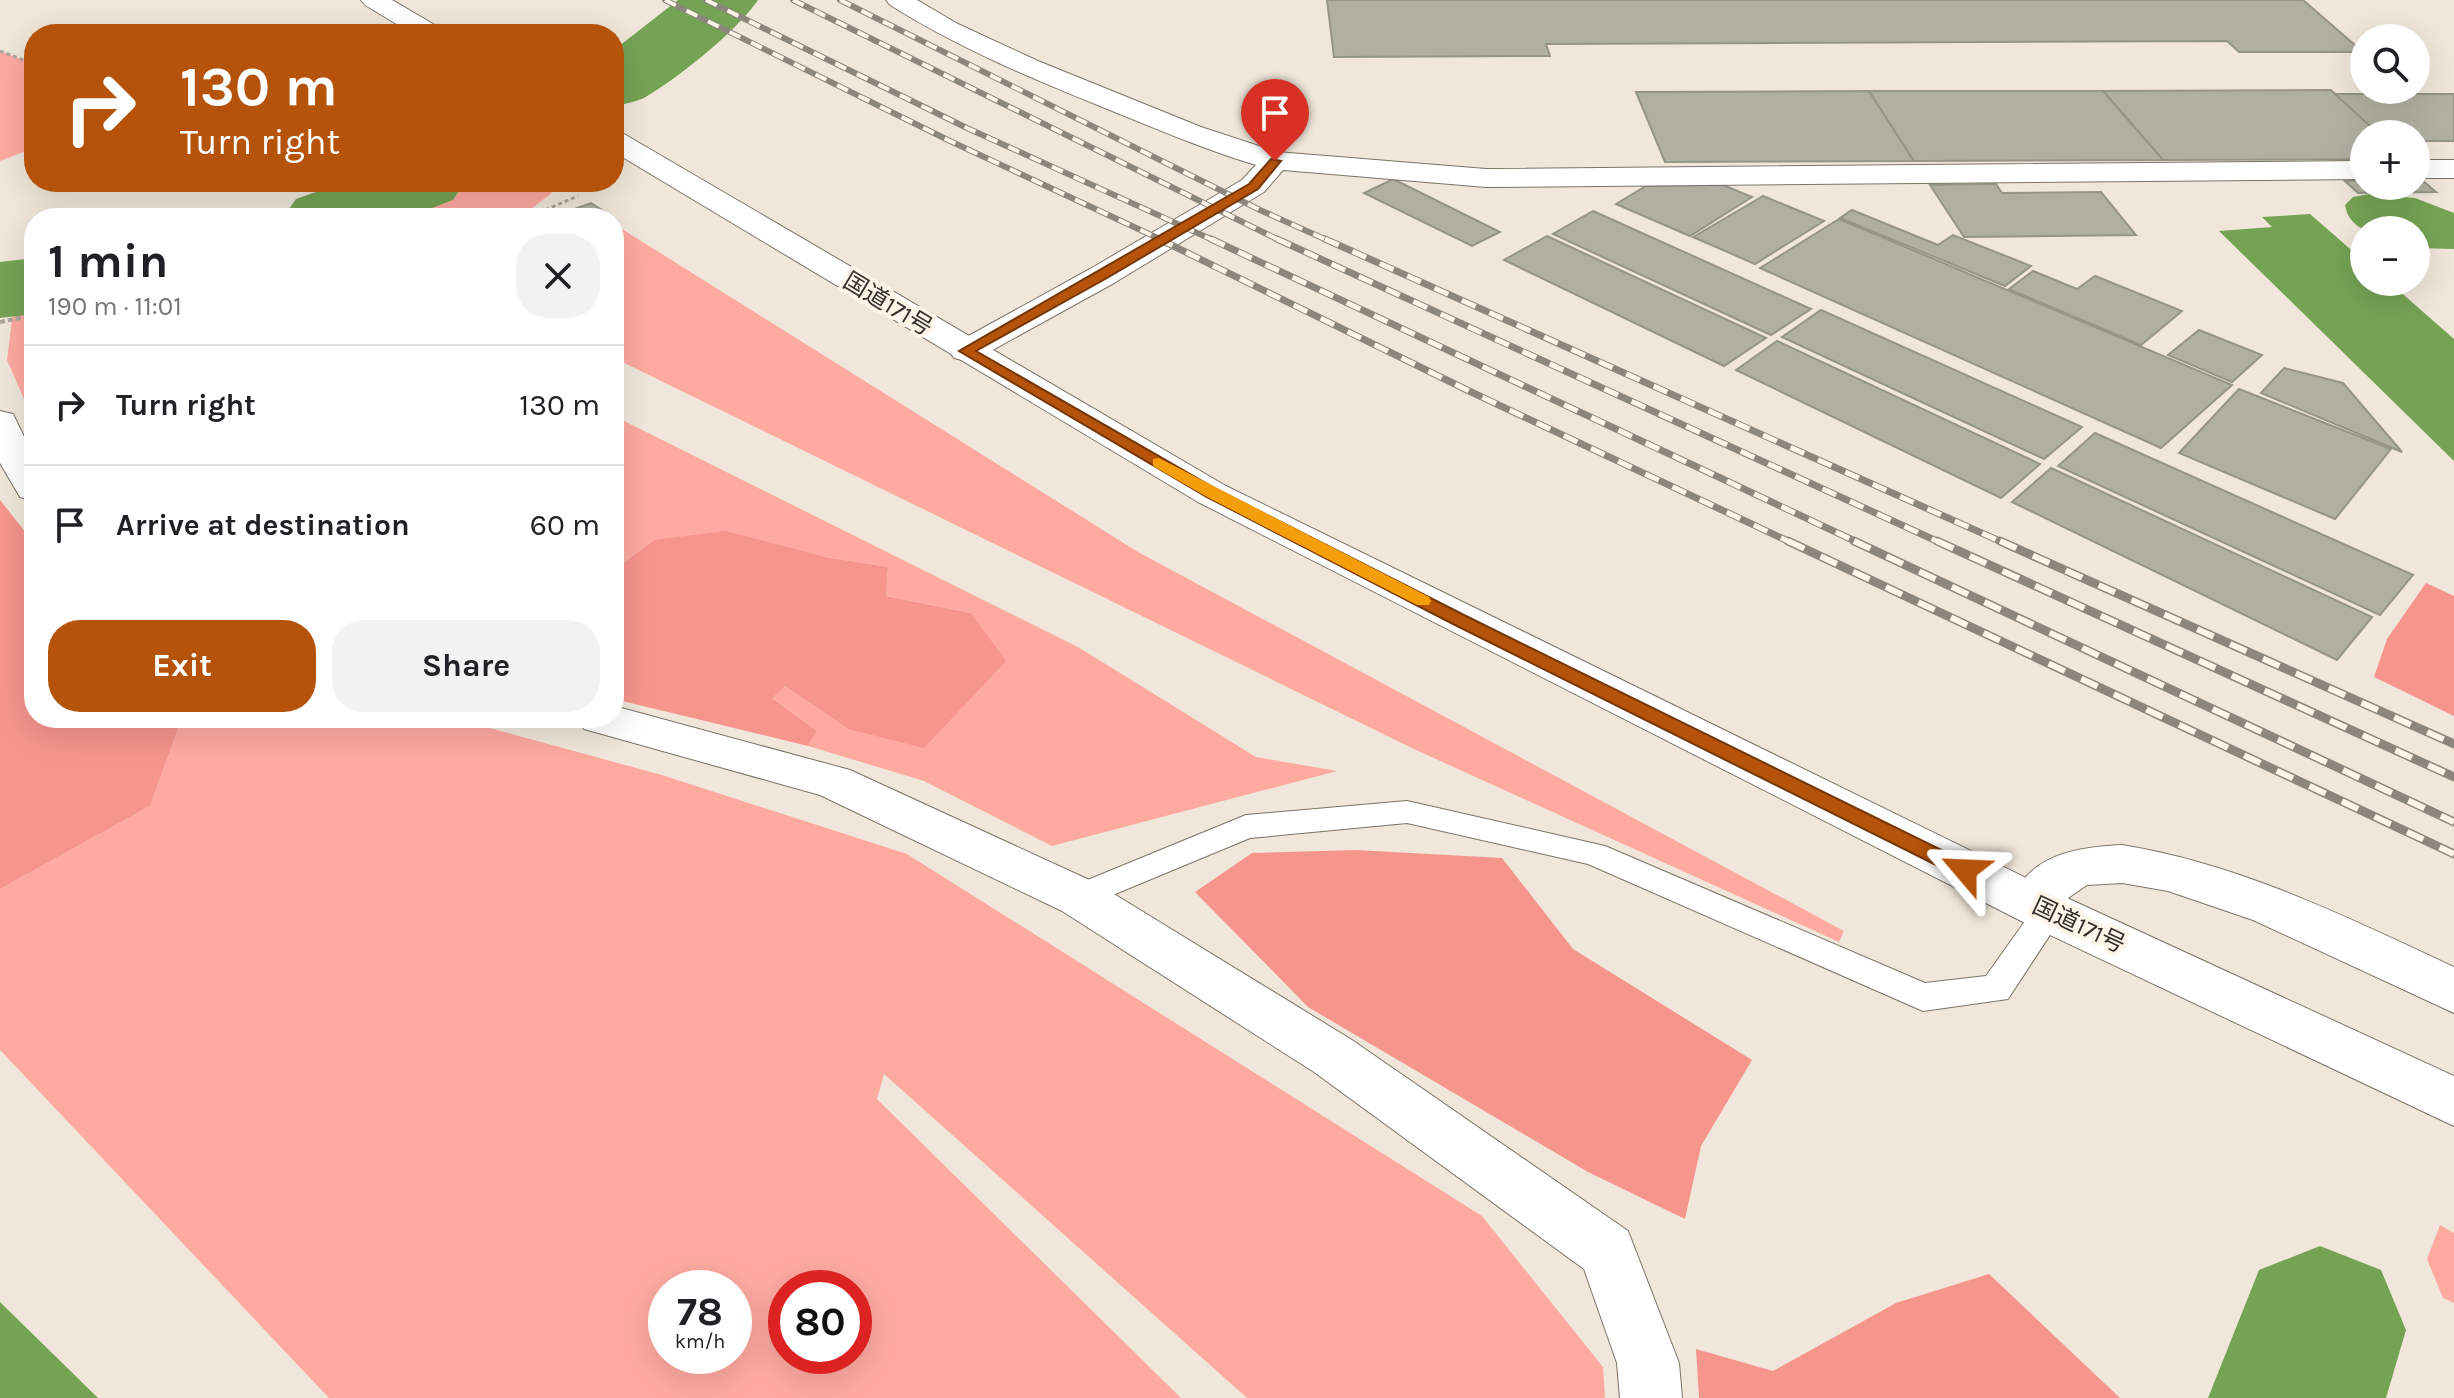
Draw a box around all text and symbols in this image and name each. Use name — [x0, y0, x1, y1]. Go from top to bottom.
map controls — [2350, 24, 2430, 296]
button: search — [2350, 24, 2430, 104]
text: 130 m — [180, 54, 338, 119]
icon: right — [48, 56, 152, 160]
pin — [1241, 79, 1309, 161]
icon: arrive — [1253, 91, 1297, 135]
button: + — [2350, 120, 2430, 200]
text: Turn right — [180, 121, 340, 163]
button: − — [2350, 216, 2430, 296]
text: 1 min — [48, 233, 168, 289]
button: close — [516, 234, 600, 318]
street label: 国道171号 — [838, 266, 938, 342]
text: 190 m · 11:01 — [48, 291, 182, 322]
icon: right — [48, 383, 92, 427]
text: Turn right — [116, 387, 256, 423]
text: 130 m — [519, 387, 600, 423]
icon: arrive — [48, 503, 92, 547]
text: Arrive at destination — [116, 507, 410, 543]
text: 60 m — [530, 507, 600, 543]
button: Exit — [48, 620, 316, 712]
button: Share — [332, 620, 600, 712]
position arrow — [1923, 828, 2007, 912]
street label: 国道171号 — [2028, 891, 2130, 959]
speed limit sign: 80 — [768, 1270, 872, 1374]
text: 78 — [677, 1288, 723, 1335]
text: km/h — [675, 1330, 725, 1353]

